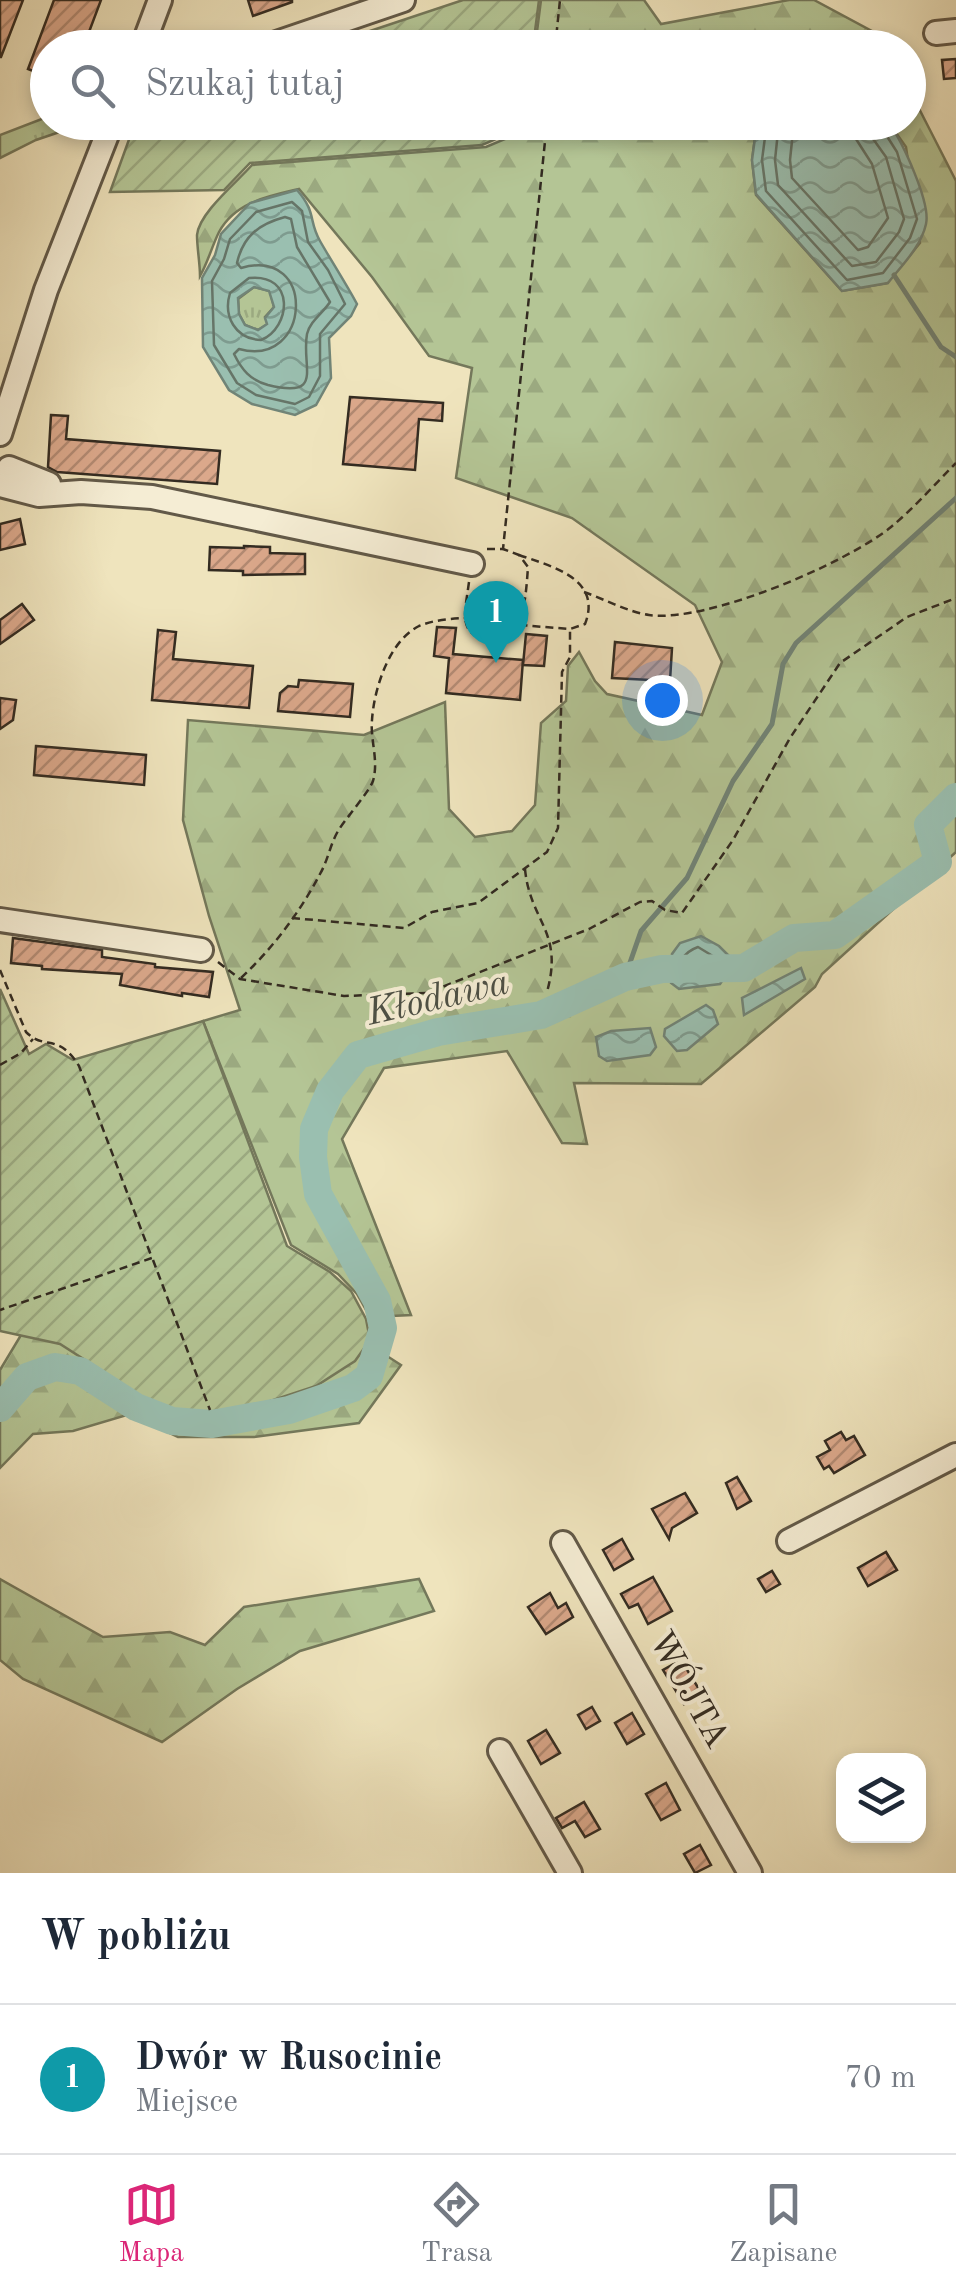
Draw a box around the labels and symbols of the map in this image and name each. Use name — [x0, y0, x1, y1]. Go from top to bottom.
pin: 1 — [464, 580, 528, 663]
your location — [637, 675, 688, 726]
water label: Kłodawa — [362, 964, 513, 1034]
street label: WÓJTA — [642, 1622, 740, 1754]

